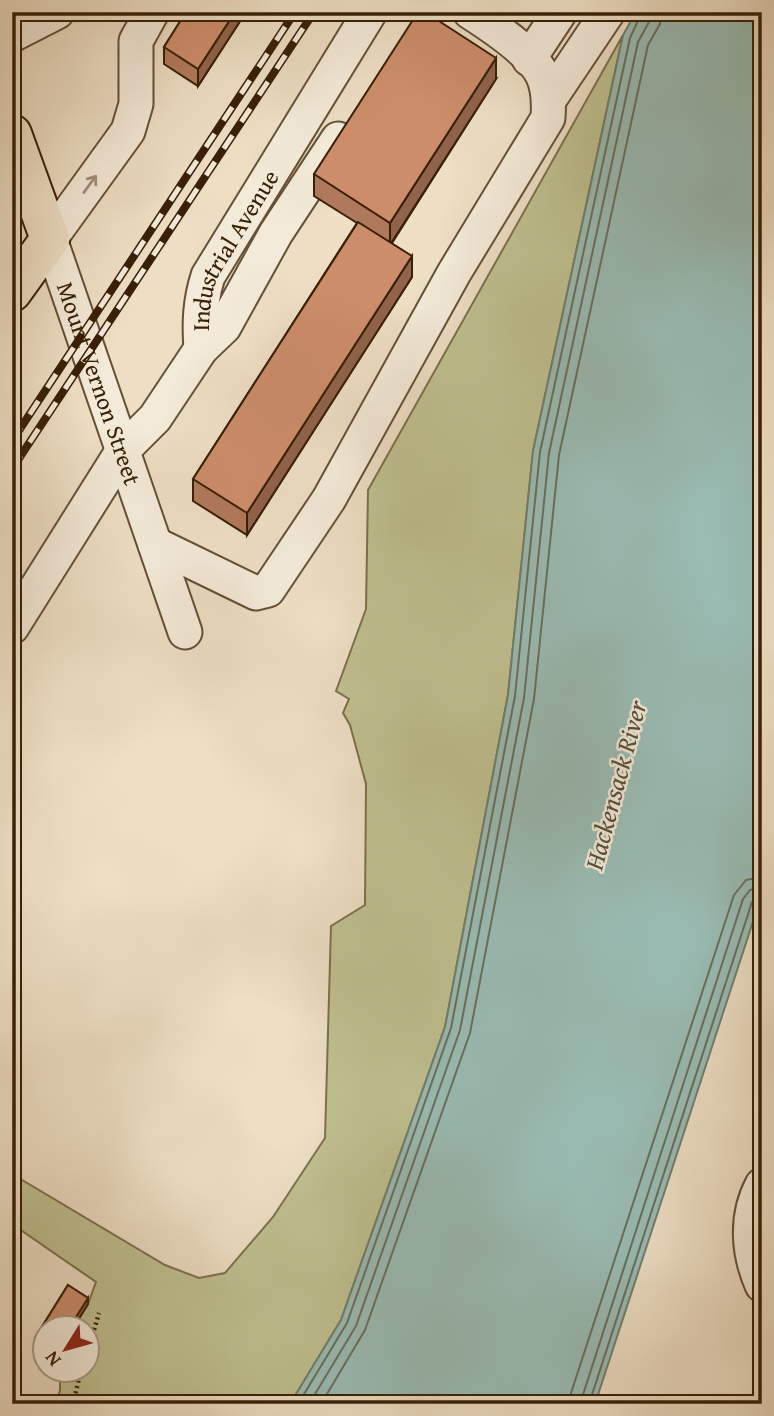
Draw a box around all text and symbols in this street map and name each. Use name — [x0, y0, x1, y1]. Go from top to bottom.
street label: Industrial Avenue — [183, 162, 287, 331]
one-way arrow — [83, 175, 97, 194]
street label: Mount Vernon Street — [48, 277, 151, 490]
water label: Hackensack River — [573, 695, 657, 875]
north arrow — [32, 1314, 102, 1384]
text: N — [37, 1345, 67, 1373]

